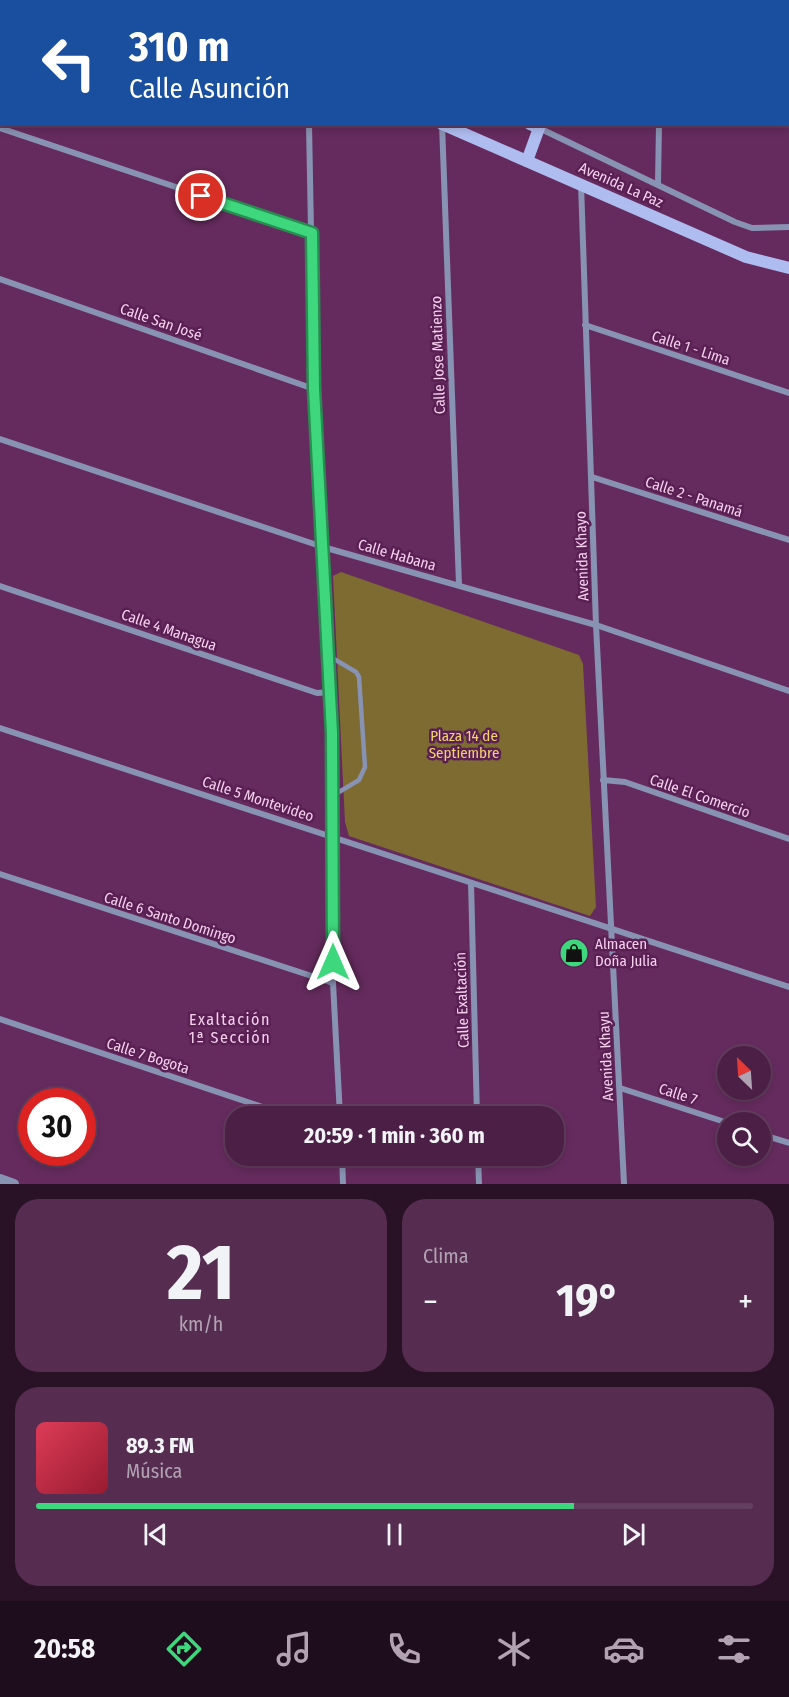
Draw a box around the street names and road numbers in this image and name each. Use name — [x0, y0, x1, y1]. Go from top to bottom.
street label: Avenida La Paz — [576, 158, 666, 212]
street label: Calle Jose Matienzo — [427, 295, 449, 415]
street label: Calle San José — [118, 300, 204, 344]
street label: Calle 1 - Lima — [650, 327, 732, 369]
street label: Calle 2 - Panamá — [643, 473, 745, 521]
street label: Avenida Khayo — [571, 511, 593, 601]
street label: Calle Habana — [356, 535, 438, 575]
street label: Calle 4 Managua — [119, 605, 219, 655]
street label: Calle El Comercio — [647, 770, 753, 822]
street label: Calle 5 Montevideo — [200, 772, 316, 826]
street label: Calle 6 Santo Domingo — [102, 888, 238, 948]
street label: Calle Exaltación — [451, 952, 473, 1048]
street label: Avenida Khayu — [595, 1011, 617, 1101]
street label: Calle 7 Bogota — [104, 1034, 192, 1078]
street label: Calle 7 — [656, 1079, 700, 1109]

